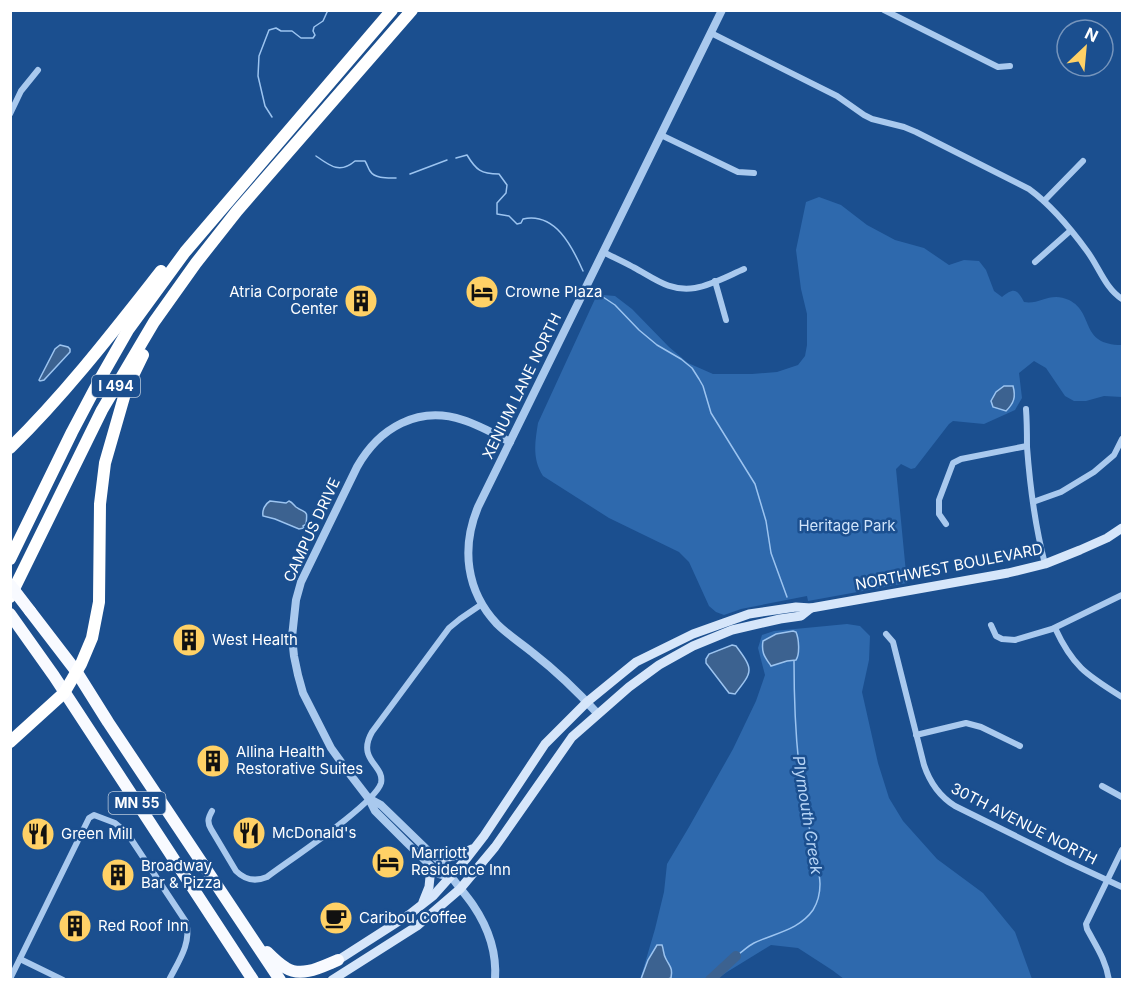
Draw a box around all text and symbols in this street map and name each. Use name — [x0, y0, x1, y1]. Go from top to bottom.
north arrow — [1055, 18, 1115, 78]
text: N — [1082, 23, 1101, 46]
hotel icon: Crowne Plaza — [464, 274, 500, 310]
place label: Atria Corporate Center — [229, 282, 338, 318]
place label: Crowne Plaza — [505, 282, 603, 301]
building icon: Atria Corporate Center — [343, 283, 379, 319]
street label: XENIUM LANE NORTH — [478, 310, 565, 462]
road number: I 494 — [92, 375, 140, 397]
street label: CAMPUS DRIVE — [279, 475, 344, 585]
park label: Heritage Park — [798, 516, 896, 535]
street label: NORTHWEST BOULEVARD — [854, 539, 1044, 594]
building icon: West Health — [171, 622, 207, 658]
place label: West Health — [212, 630, 298, 649]
place label: Allina Health Restorative Suites — [236, 742, 363, 778]
building icon: Allina Health Restorative Suites — [195, 743, 231, 779]
water label: Plymouth Creek — [789, 754, 827, 876]
street label: 30TH AVENUE NORTH — [948, 778, 1100, 869]
road number: MN 55 — [108, 792, 166, 814]
restaurant icon: McDonald's — [231, 815, 267, 851]
restaurant icon: Green Mill — [20, 816, 56, 852]
place label: McDonald's — [272, 823, 357, 842]
place label: Green Mill — [61, 824, 133, 843]
place label: Marriott Residence Inn — [411, 843, 511, 879]
hotel icon: Marriott Residence Inn — [370, 844, 406, 880]
place label: Broadway Bar & Pizza — [141, 856, 221, 892]
building icon: Broadway Bar & Pizza — [100, 857, 136, 893]
cafe icon: Caribou Coffee — [318, 900, 354, 936]
building icon: Red Roof Inn — [57, 908, 93, 944]
place label: Caribou Coffee — [359, 908, 467, 927]
place label: Red Roof Inn — [98, 916, 189, 935]

